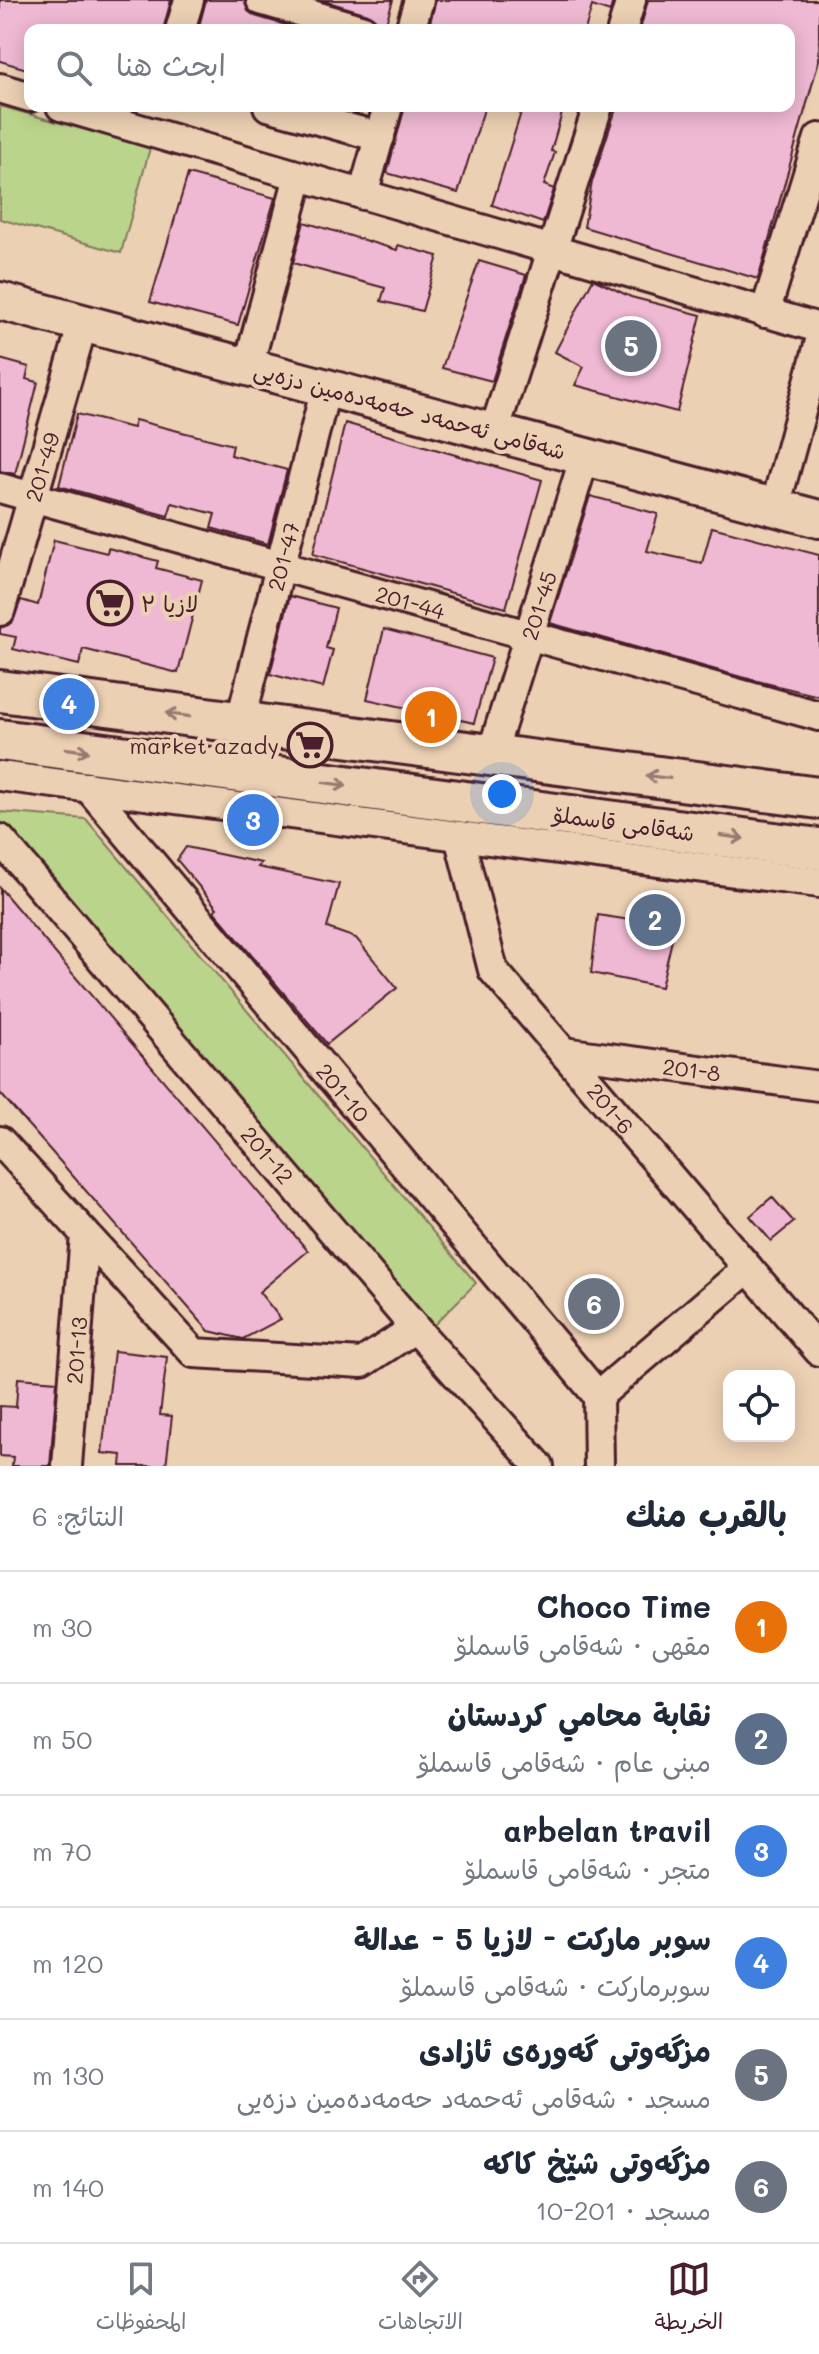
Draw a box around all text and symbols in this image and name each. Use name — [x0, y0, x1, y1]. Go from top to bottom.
search box — [24, 24, 795, 112]
text: ابحث هنا — [116, 44, 226, 84]
icon: search — [52, 46, 96, 90]
pin: 5 — [605, 316, 657, 376]
street label: شەقامی ئەحمەد حەمەدەمین دزەیی — [251, 354, 569, 467]
street label: 201-49 — [18, 429, 65, 505]
street label: 201-47 — [260, 519, 306, 594]
street label: 201-45 — [514, 567, 563, 643]
street label: 201-44 — [373, 578, 449, 625]
supermarket icon: لازیا ٣ — [86, 579, 134, 627]
place label: لازیا ٣ — [141, 589, 198, 618]
pin: 4 — [43, 674, 95, 734]
pin: 1 — [405, 687, 457, 747]
one-way arrow — [166, 707, 191, 722]
supermarket icon: market azady — [286, 721, 334, 769]
place label: market azady — [130, 731, 279, 760]
one-way arrow — [64, 743, 89, 758]
one-way arrow — [646, 769, 671, 784]
your location — [482, 774, 522, 814]
one-way arrow — [321, 777, 348, 792]
pin: 3 — [227, 790, 279, 850]
street label: شەقامی قاسملۆ — [550, 798, 696, 848]
one-way arrow — [718, 830, 744, 845]
pin: 2 — [629, 890, 681, 950]
street label: 201-8 — [661, 1051, 723, 1087]
street label: 201-10 — [310, 1057, 377, 1128]
street label: 201-6 — [581, 1077, 641, 1140]
street label: 201-12 — [235, 1120, 301, 1190]
pin: 6 — [568, 1274, 620, 1334]
street label: 201-13 — [59, 1315, 93, 1385]
map controls — [723, 1370, 795, 1442]
button: locate — [723, 1370, 795, 1442]
text: بالقرب منك — [626, 1491, 787, 1536]
text: النتائج: 6 — [32, 1499, 124, 1533]
text: Choco Time — [537, 1586, 711, 1626]
text: 30 m — [32, 1610, 92, 1644]
text: 1 — [755, 1610, 767, 1644]
text: مقهى · شەقامی قاسملۆ — [456, 1628, 711, 1662]
text: نقابة محامي كردستان — [447, 1694, 711, 1734]
text: 50 m — [32, 1722, 92, 1756]
text: 2 — [754, 1722, 768, 1756]
text: مبنى عام · شەقامی قاسملۆ — [418, 1745, 711, 1779]
text: arbelan travil — [504, 1810, 711, 1850]
text: 70 m — [32, 1834, 92, 1868]
text: 3 — [753, 1834, 769, 1868]
text: متجر · شەقامی قاسملۆ — [464, 1852, 711, 1886]
text: سوبر ماركت - لازيا 5 - عدالة — [354, 1918, 711, 1958]
text: 120 m — [32, 1946, 103, 1980]
text: 4 — [753, 1946, 769, 1980]
text: سوبرماركت · شەقامی قاسملۆ — [401, 1969, 711, 2003]
text: مزگەوتی گەورەی ئازادی — [419, 2030, 711, 2070]
text: 130 m — [32, 2058, 104, 2092]
text: 5 — [753, 2058, 769, 2092]
text: مسجد · شەقامی ئەحمەد حەمەدەمین دزەیی — [236, 2081, 711, 2115]
text: مزگه‌وتی شێخ كاكه — [483, 2142, 711, 2182]
text: 140 m — [32, 2170, 104, 2204]
text: 6 — [753, 2170, 769, 2204]
text: مسجد · 201-10 — [535, 2193, 711, 2227]
tab: المحفوظات — [96, 2257, 186, 2341]
tab: الاتجاهات — [378, 2257, 463, 2341]
tab: الخريطة — [655, 2257, 723, 2341]

